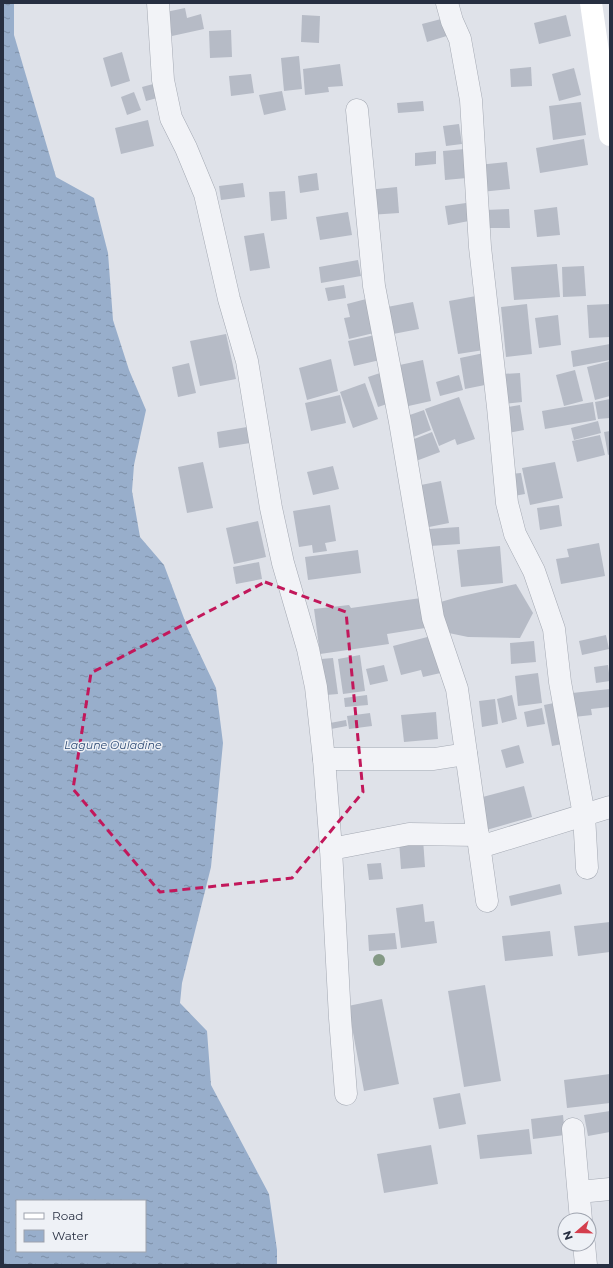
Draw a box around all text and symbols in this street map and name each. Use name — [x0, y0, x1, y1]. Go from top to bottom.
water label: Lagune Ouladine — [64, 738, 162, 752]
legend — [16, 1200, 146, 1252]
text: Road — [52, 1208, 83, 1223]
north arrow — [557, 1212, 597, 1252]
text: Water — [52, 1228, 89, 1243]
text: N — [560, 1229, 576, 1242]

